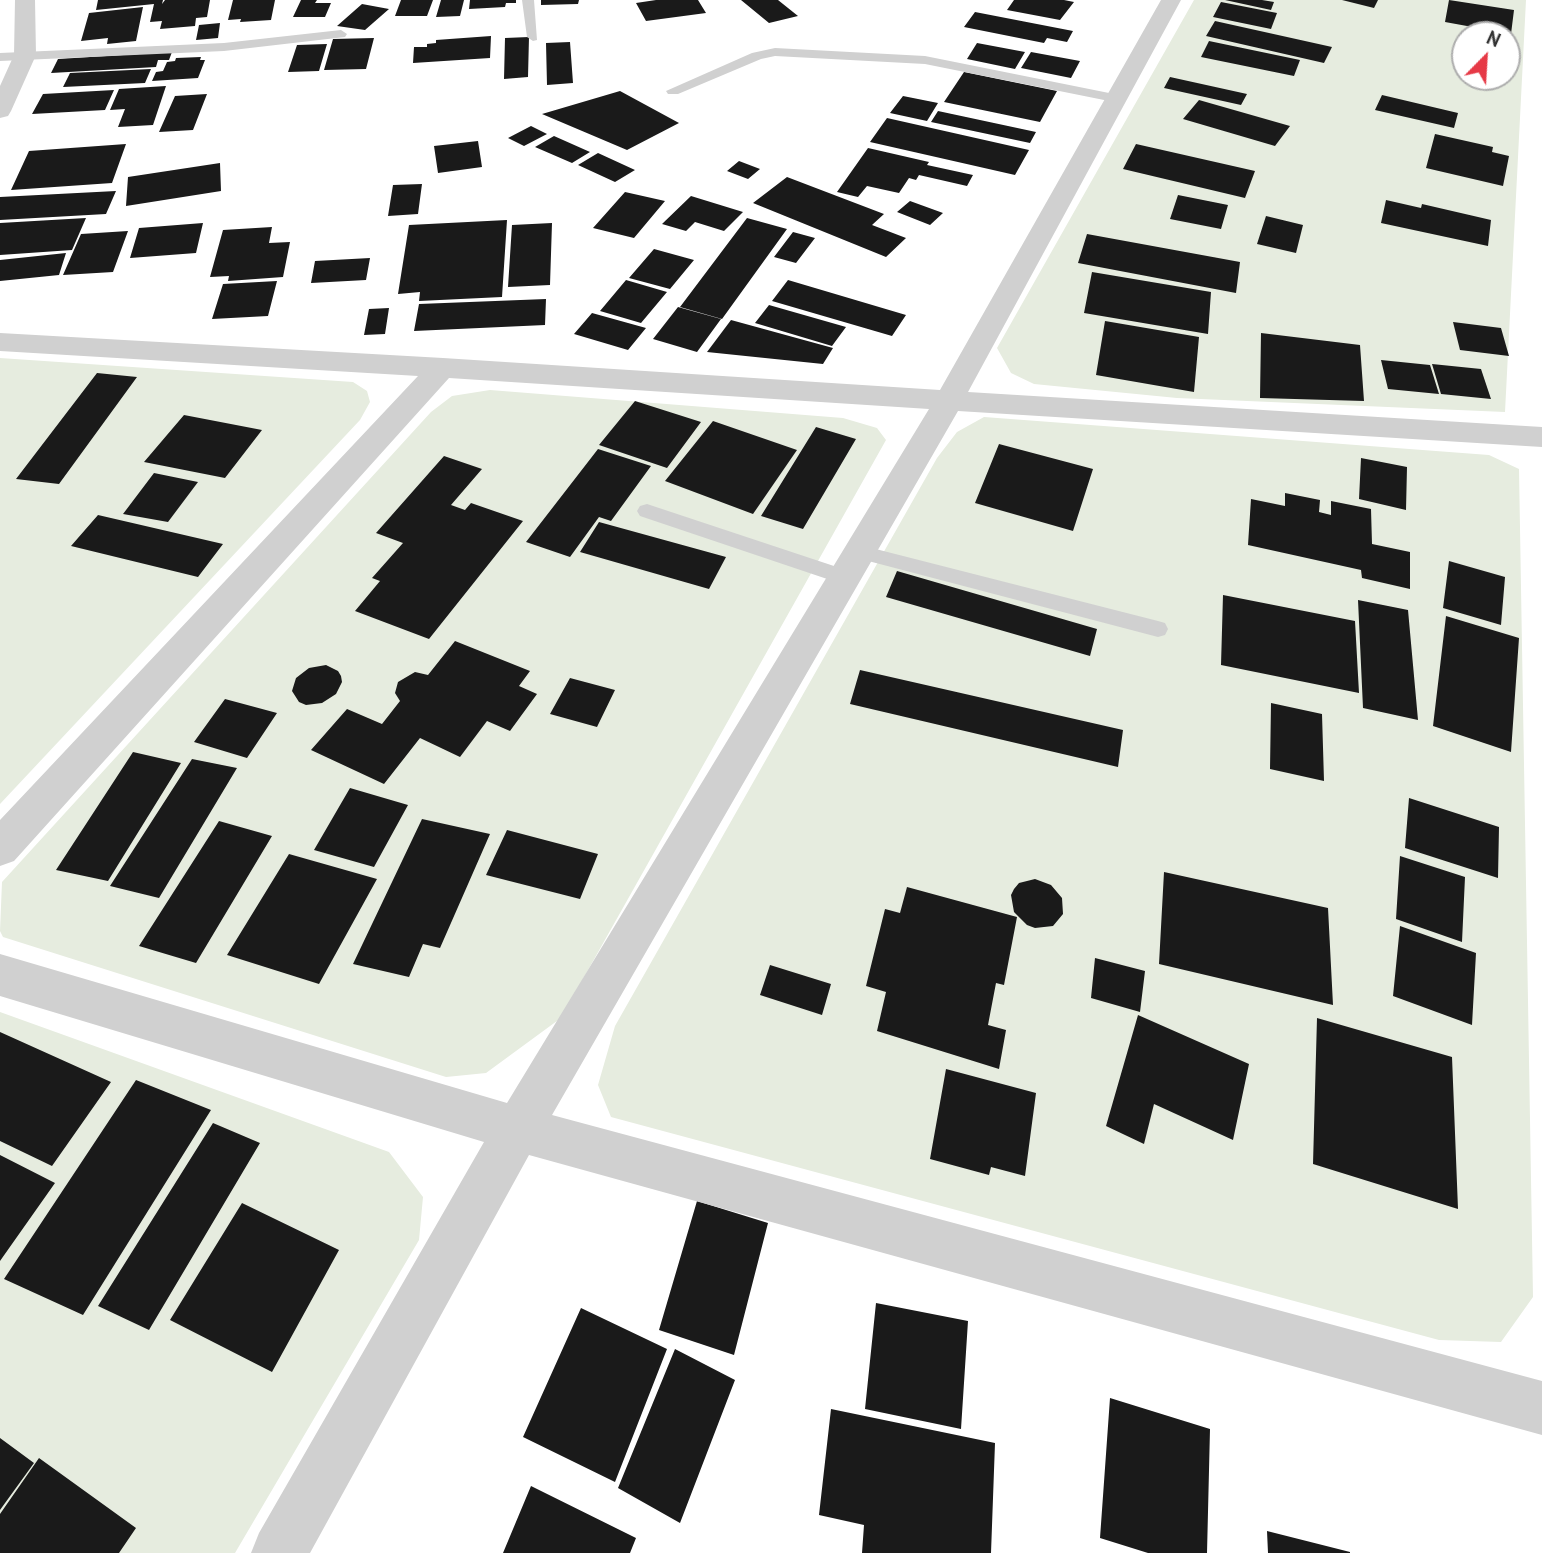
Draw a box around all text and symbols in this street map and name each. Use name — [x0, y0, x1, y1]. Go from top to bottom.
north arrow — [1451, 21, 1521, 91]
text: N — [1483, 25, 1504, 52]

